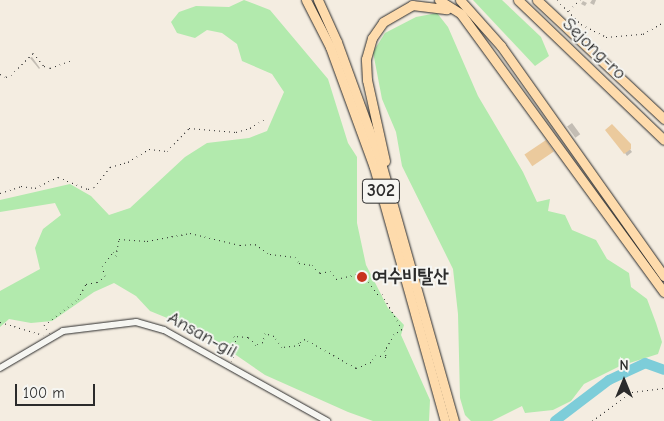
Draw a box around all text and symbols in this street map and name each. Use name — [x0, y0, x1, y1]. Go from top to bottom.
street label: Sejong-ro — [557, 13, 631, 85]
road number: 302 — [361, 176, 401, 207]
place label: 여수비탈산 — [372, 266, 448, 288]
marker: 여수비탈산 — [356, 271, 368, 283]
street label: Ansan-gil — [163, 307, 241, 363]
north arrow — [599, 356, 649, 406]
text: N — [619, 357, 629, 374]
scale bar — [18, 374, 98, 406]
text: 100 m — [23, 384, 65, 402]

